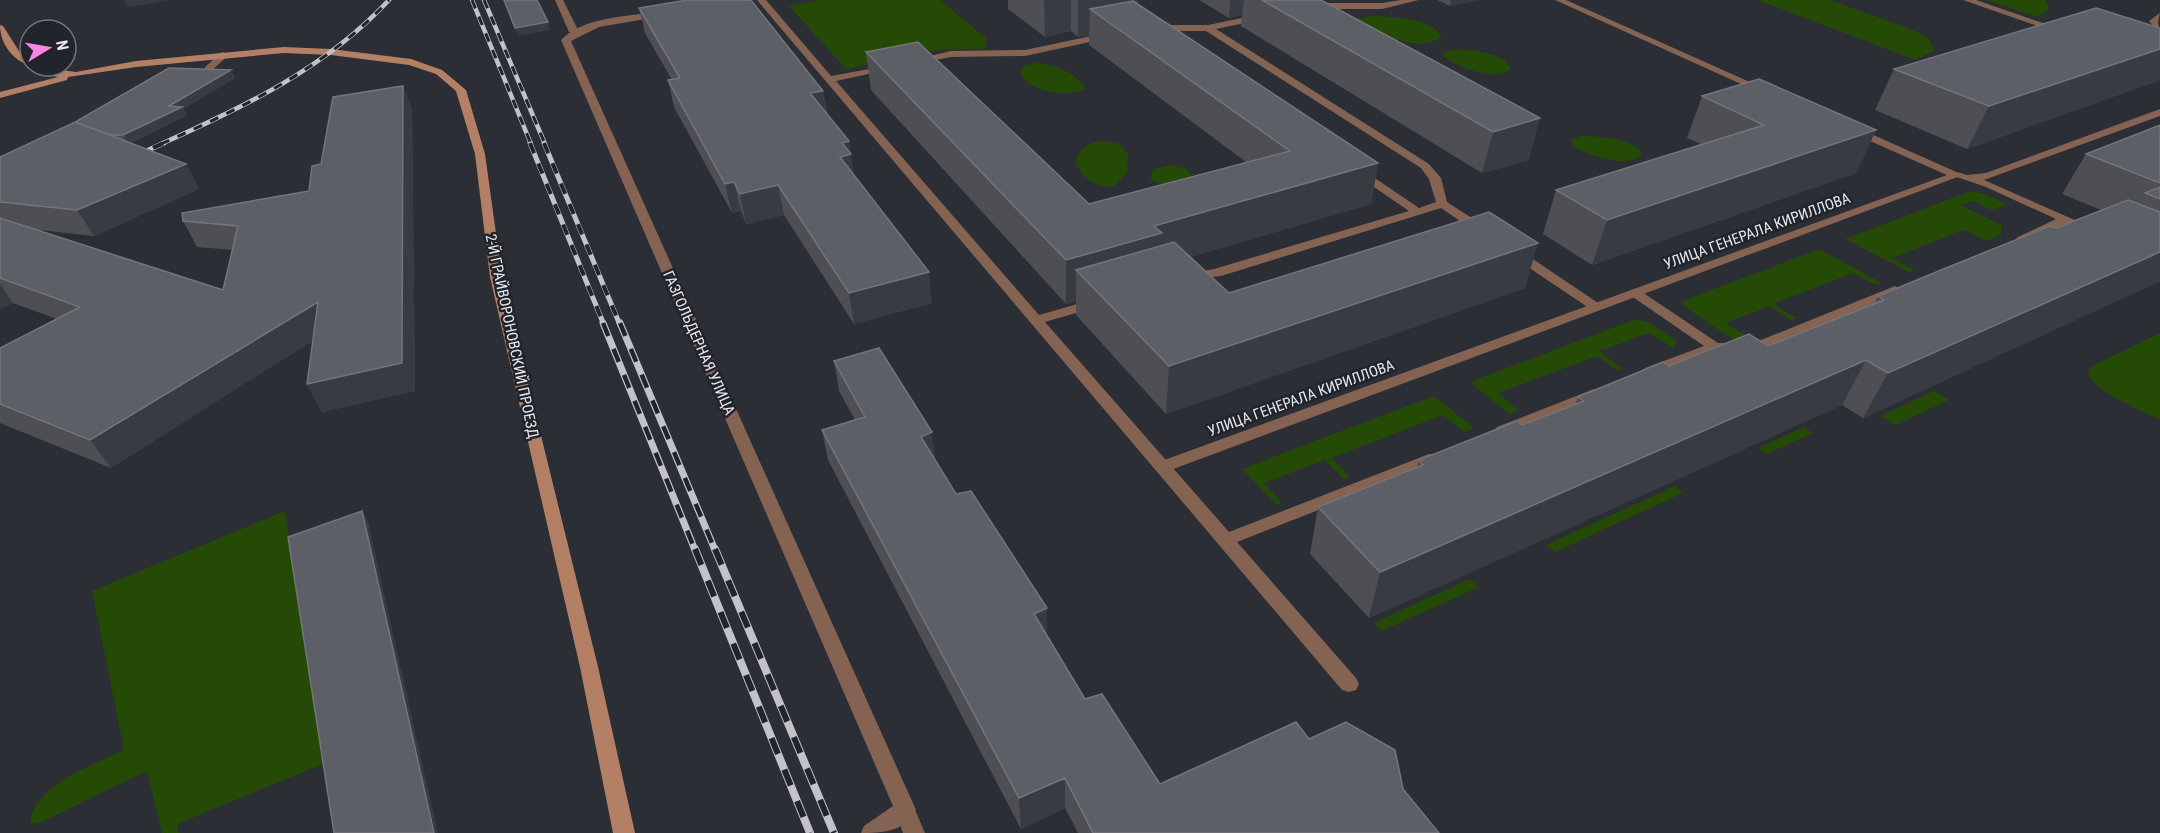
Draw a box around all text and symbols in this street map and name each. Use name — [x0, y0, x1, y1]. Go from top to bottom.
north arrow — [18, 18, 78, 78]
text: N — [52, 39, 72, 52]
street label: УЛИЦА ГЕНЕРАЛА КИРИЛЛОВА — [1661, 189, 1853, 273]
street label: 2-Й ГРАЙВОРОНОВСКИЙ ПРОЕЗД — [482, 232, 542, 440]
street label: ГАЗГОЛЬДЕРНАЯ УЛИЦА — [659, 268, 739, 418]
street label: УЛИЦА ГЕНЕРАЛА КИРИЛЛОВА — [1205, 356, 1397, 440]

